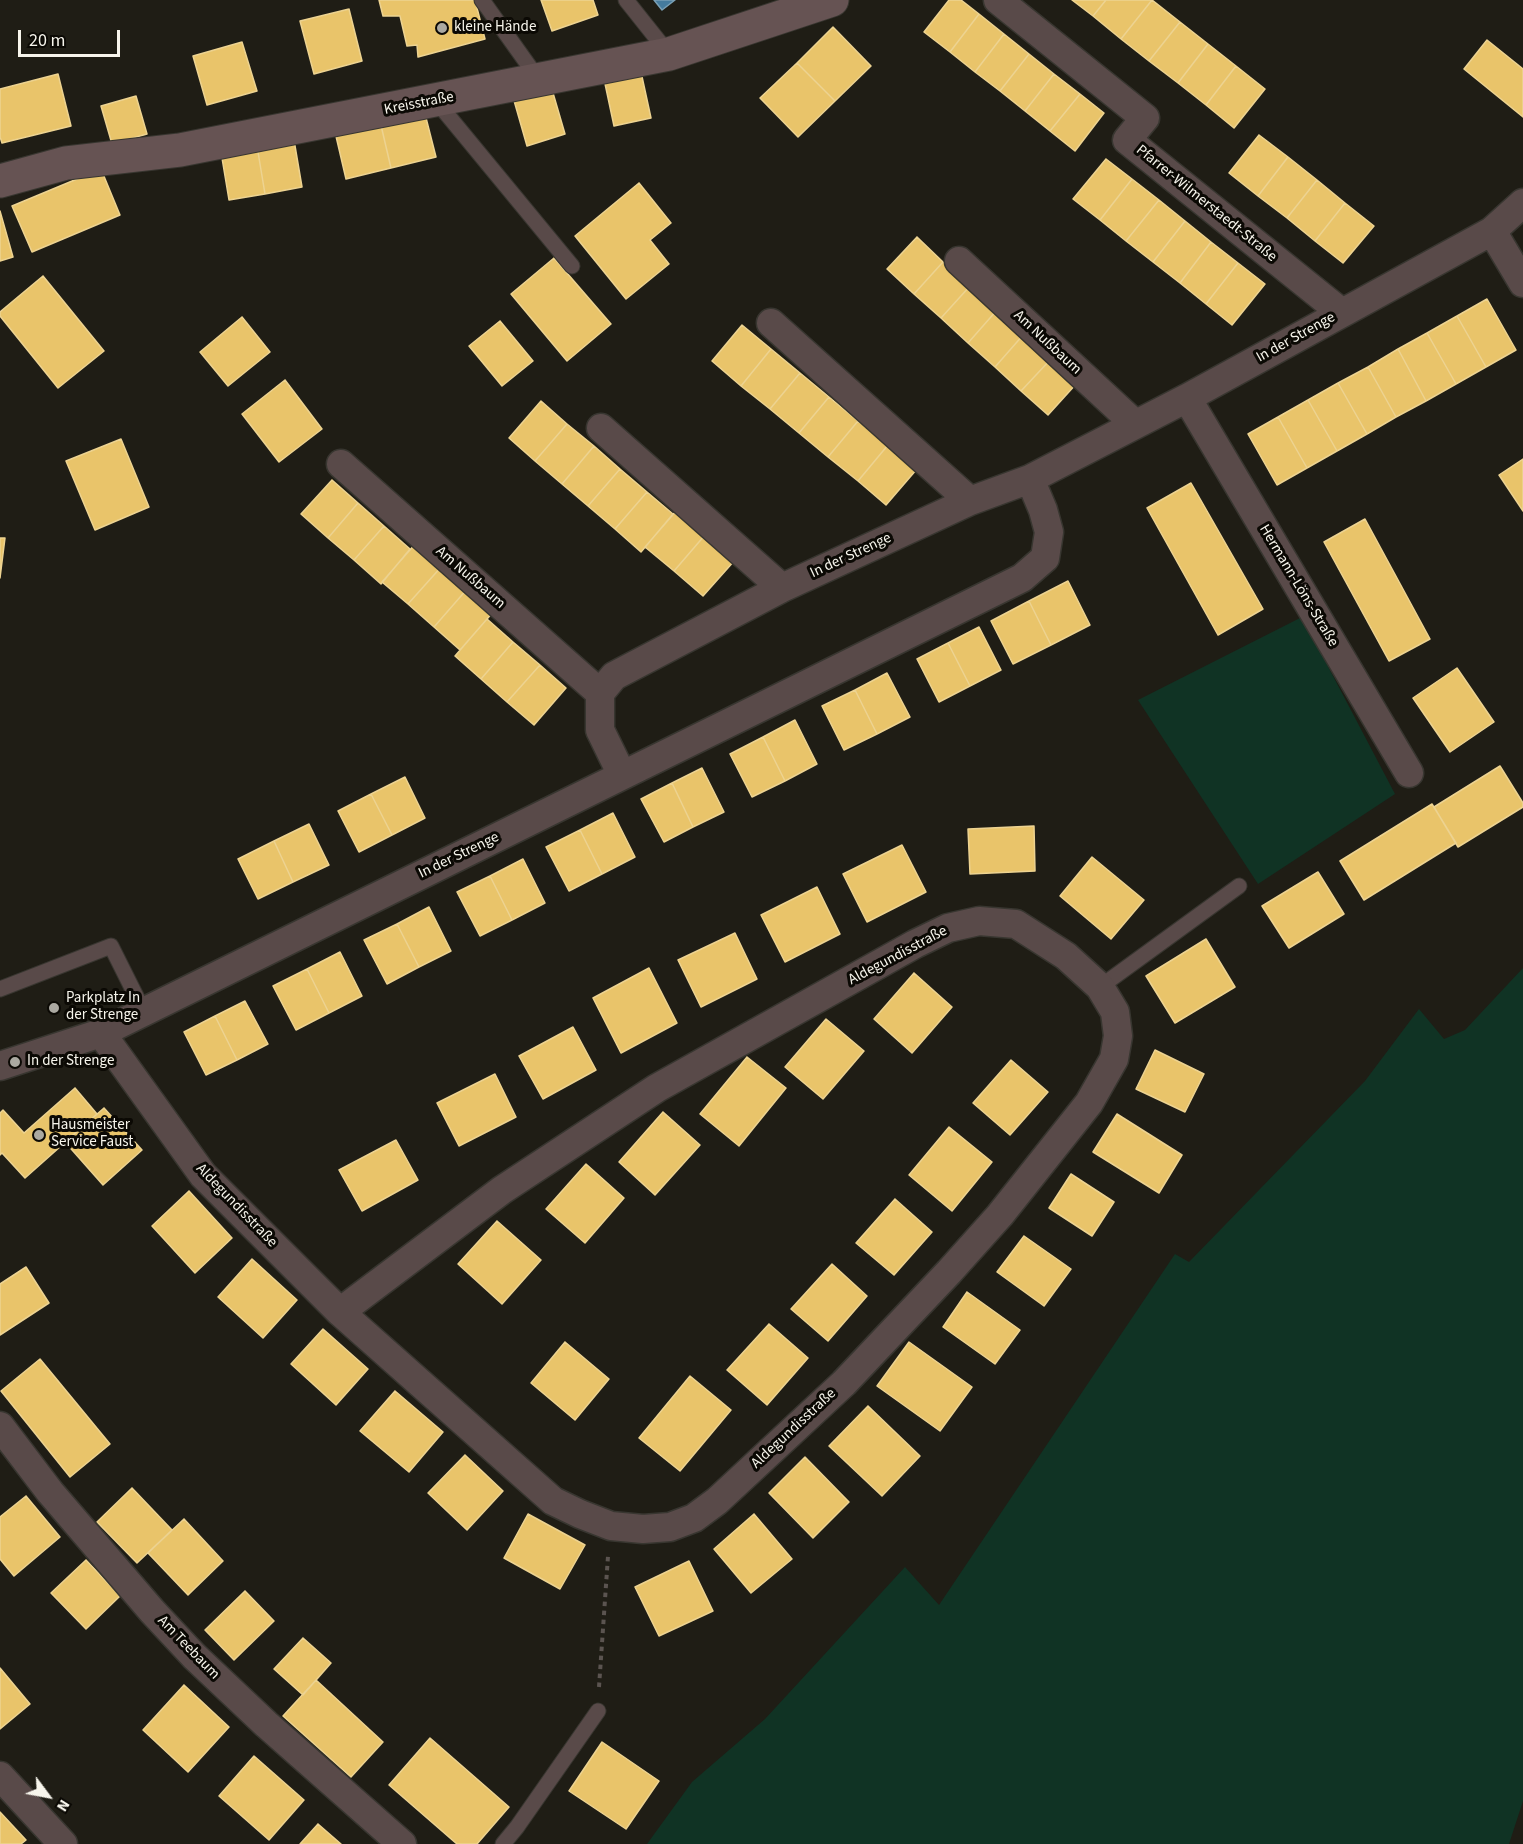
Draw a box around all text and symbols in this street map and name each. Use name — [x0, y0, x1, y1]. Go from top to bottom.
scale bar — [21, 18, 123, 56]
place label: kleine Hände — [454, 19, 536, 37]
marker: kleine Hände — [435, 21, 449, 35]
text: 20 m — [29, 28, 65, 53]
street label: Kreisstraße — [383, 88, 455, 120]
street label: Pfarrer-Wilmerstaedt-Straße — [1132, 142, 1280, 266]
street label: Am Nußbaum — [1009, 307, 1085, 379]
street label: In der Strenge — [1253, 309, 1339, 367]
street label: Hermann-Löns-Straße — [1254, 522, 1342, 650]
street label: In der Strenge — [808, 529, 894, 583]
street label: Am Nußbaum — [432, 543, 508, 613]
street label: In der Strenge — [416, 829, 502, 883]
street label: Aldegundisstraße — [845, 922, 951, 990]
place label: Parkplatz In der Strenge — [66, 990, 140, 1025]
marker: Parkplatz In der Strenge — [47, 1001, 61, 1015]
place label: In der Strenge — [27, 1053, 114, 1071]
marker: In der Strenge — [8, 1055, 22, 1069]
place label: Hausmeister Service Faust — [51, 1117, 133, 1152]
marker: Hausmeister Service Faust — [32, 1128, 46, 1142]
street label: Aldegundisstraße — [192, 1160, 280, 1252]
street label: Aldegundisstraße — [748, 1385, 840, 1473]
street label: Am Teebaum — [153, 1612, 223, 1684]
north arrow — [18, 1766, 78, 1826]
text: N — [51, 1795, 75, 1816]

